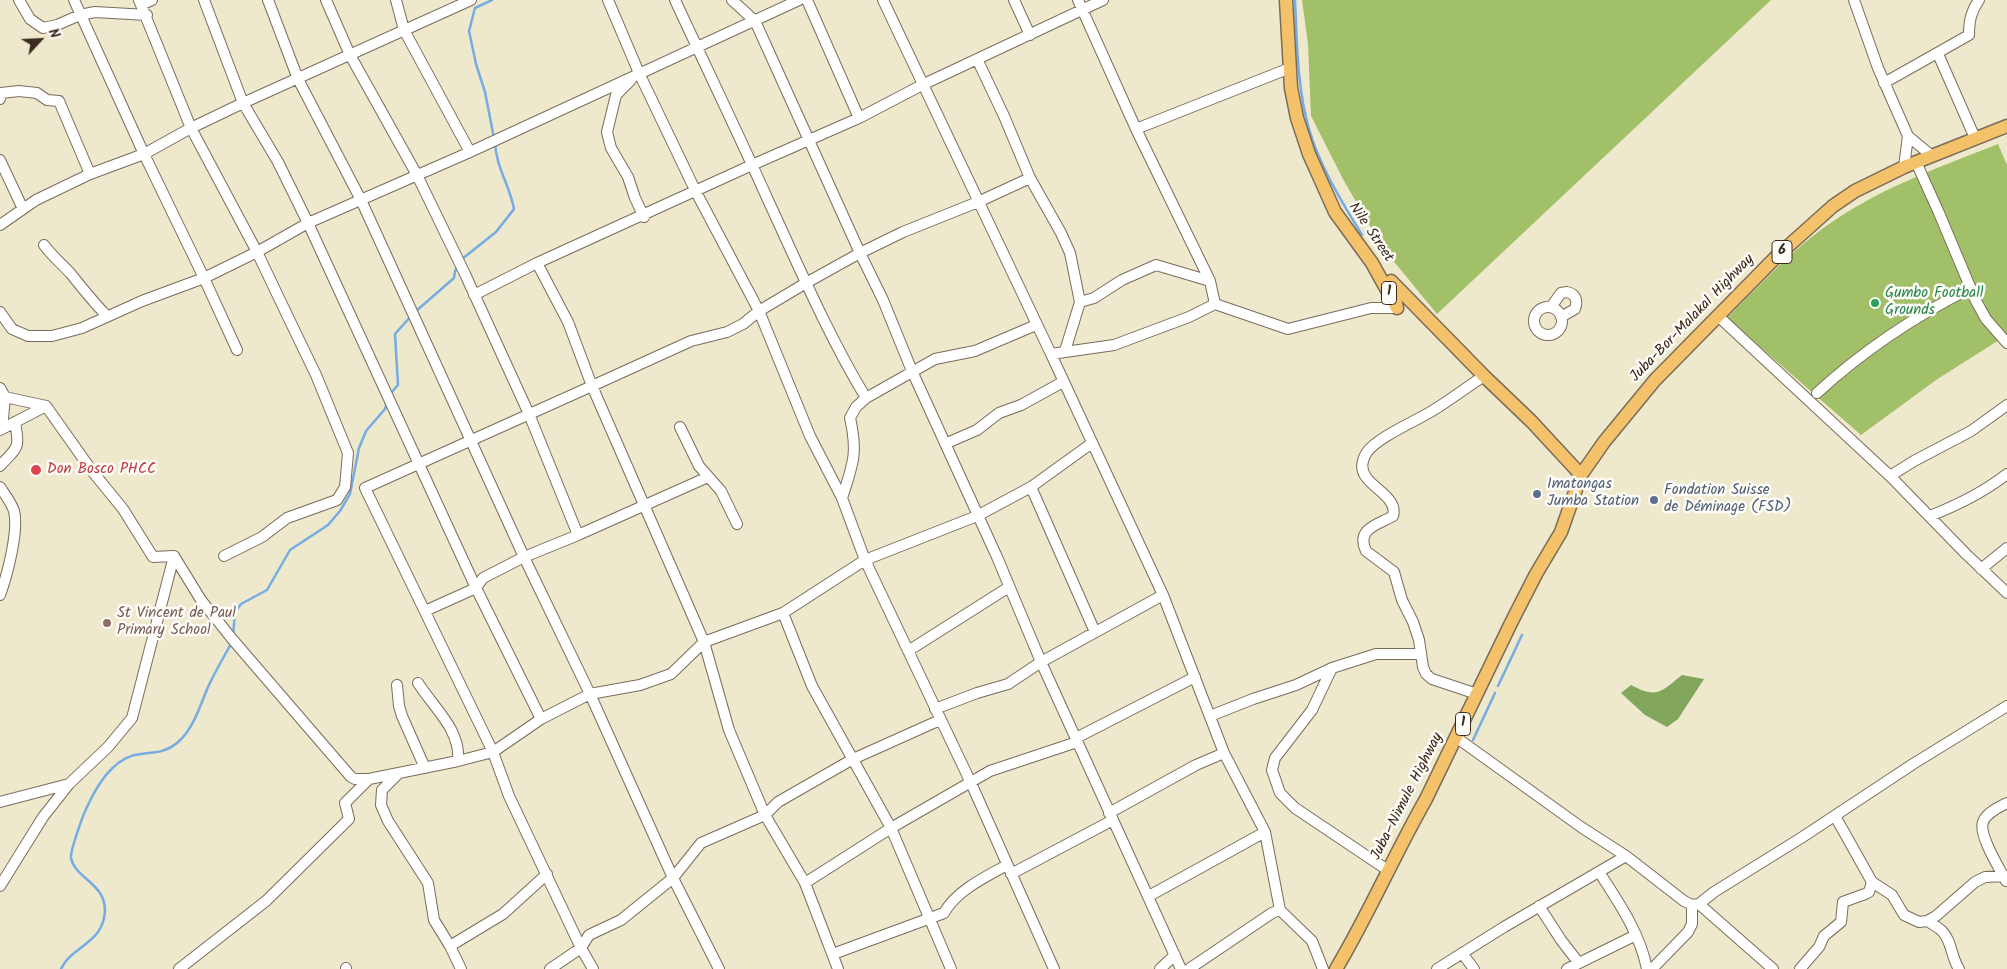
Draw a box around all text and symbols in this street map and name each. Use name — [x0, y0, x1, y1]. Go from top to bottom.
north arrow — [15, 15, 65, 65]
text: N — [42, 25, 65, 42]
street label: Nile Street — [1343, 200, 1397, 266]
road number: 6 — [1772, 240, 1792, 264]
street label: Juba-Bor-Malakal Highway — [1627, 251, 1759, 387]
road number: 1 — [1382, 282, 1396, 304]
place label: Gumbo Football Grounds — [1885, 285, 1984, 320]
marker: Gumbo Football Grounds — [1869, 297, 1881, 309]
place label: Don Bosco PHCC — [47, 461, 156, 479]
marker: Don Bosco PHCC — [29, 463, 43, 477]
place label: Imatongas Jumba Station — [1547, 476, 1639, 511]
place label: Fondation Suisse de Déminage (FSD) — [1664, 482, 1791, 517]
marker: Imatongas Jumba Station — [1531, 488, 1543, 500]
marker: Fondation Suisse de Déminage (FSD) — [1648, 494, 1660, 506]
place label: St Vincent de Paul Primary School — [117, 605, 236, 640]
marker: St Vincent de Paul Primary School — [101, 617, 113, 629]
road number: 1 — [1456, 712, 1470, 736]
street label: Juba–Nimule Highway — [1368, 730, 1448, 864]

